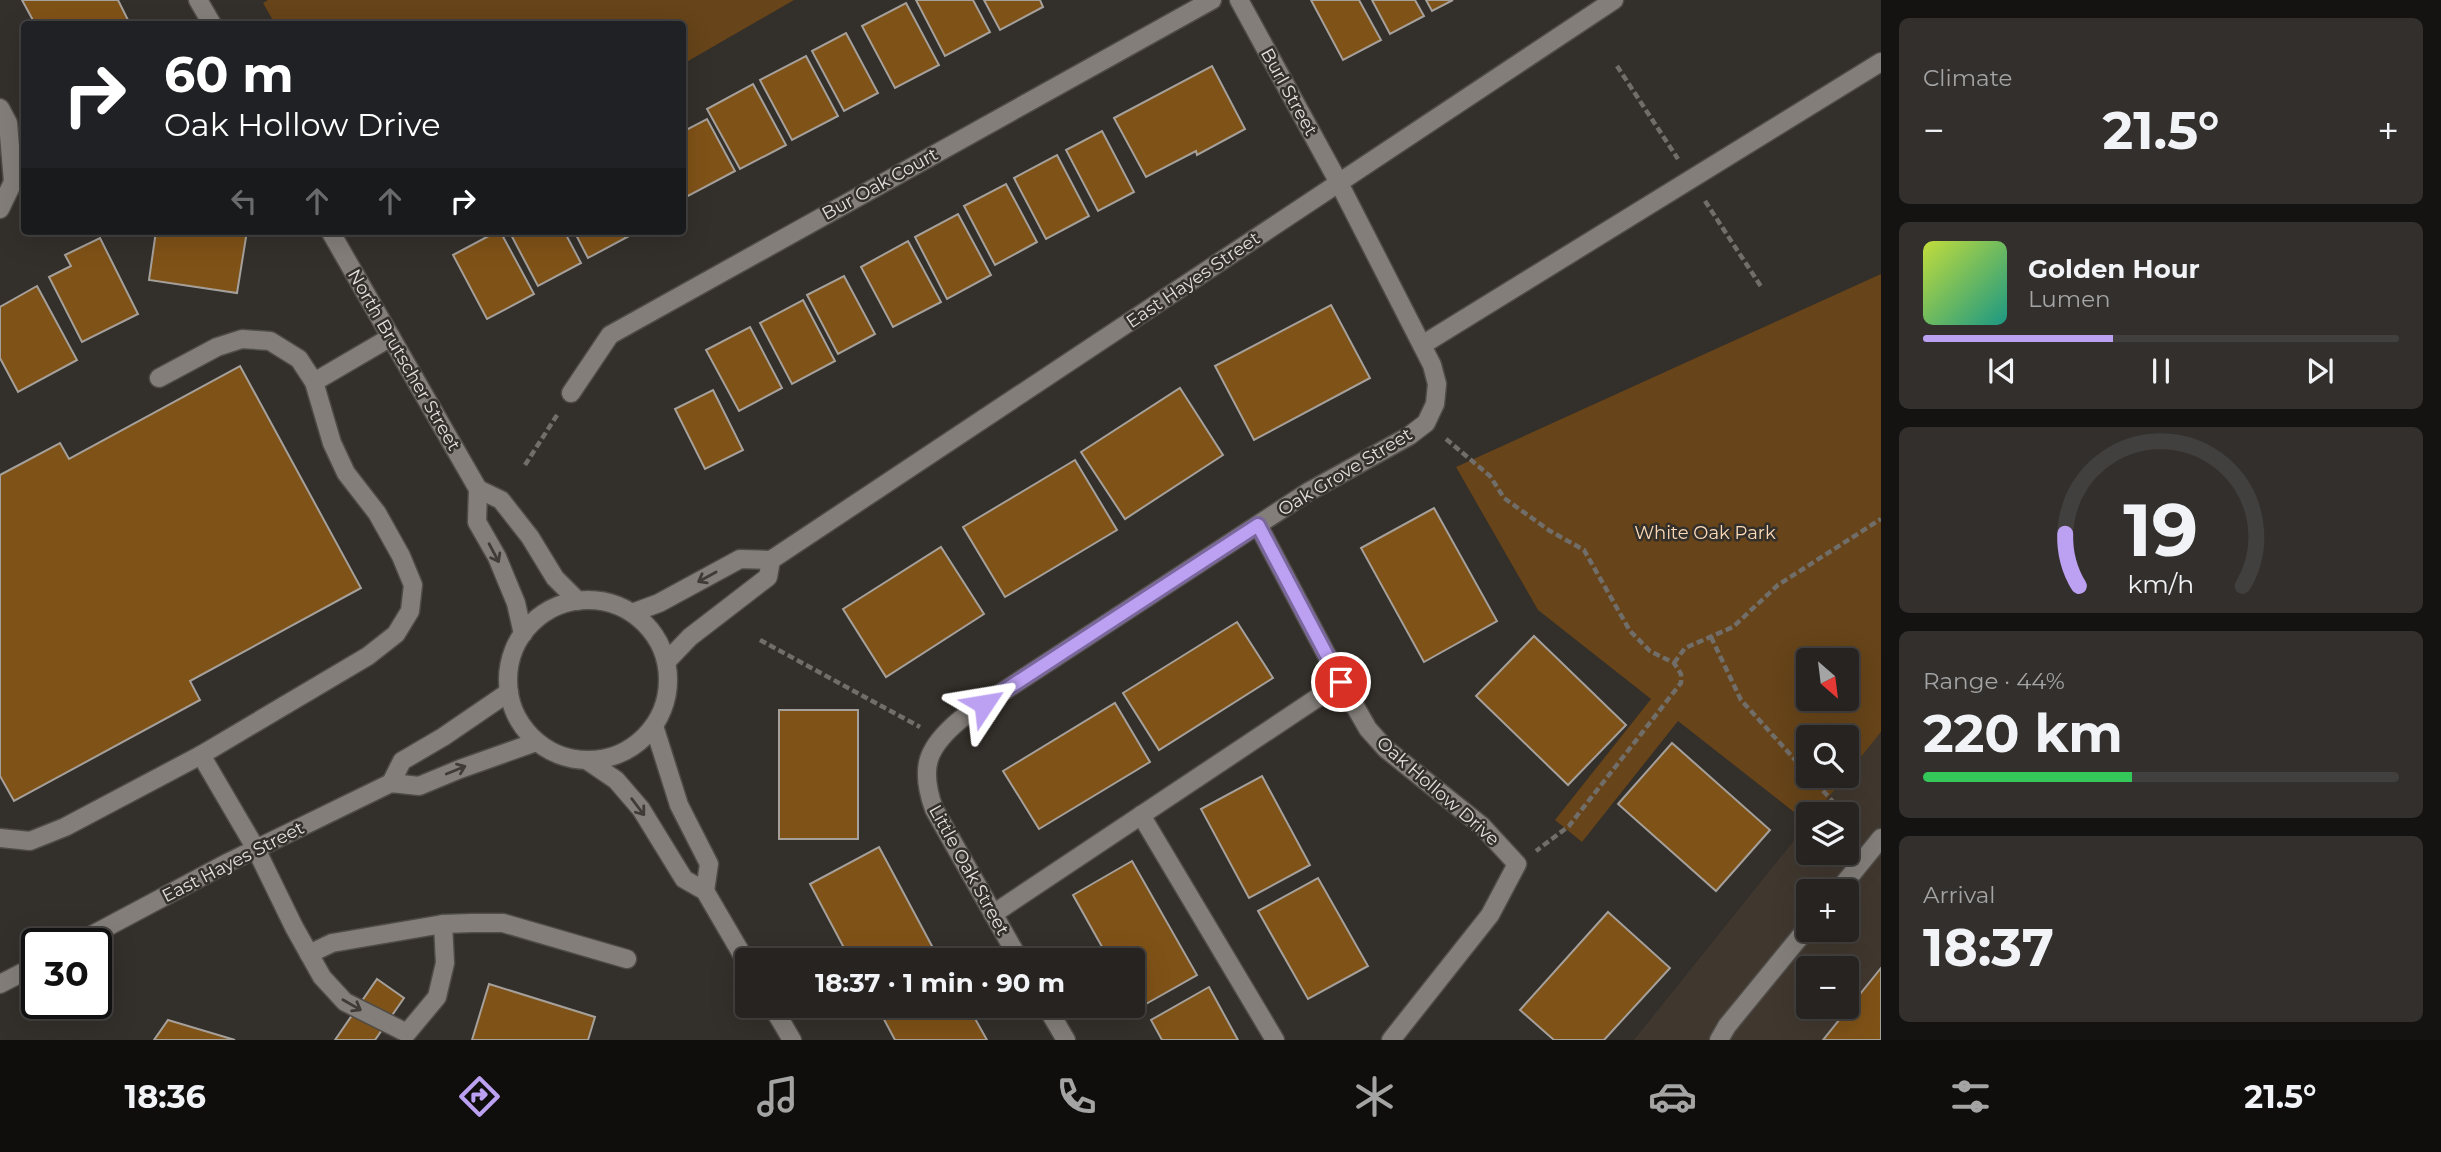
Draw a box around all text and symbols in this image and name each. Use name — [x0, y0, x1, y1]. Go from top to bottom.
street label: Burl Street — [1256, 44, 1322, 140]
text: 60 m — [164, 45, 294, 104]
icon: right — [49, 49, 140, 140]
text: Climate — [1923, 64, 2012, 92]
text: 21.5° — [2102, 99, 2220, 162]
text: Oak Hollow Drive — [164, 105, 440, 144]
text: − — [1923, 107, 1945, 154]
text: + — [2377, 107, 2399, 154]
street label: Bur Oak Court — [818, 143, 942, 225]
icon: left — [225, 182, 263, 220]
icon: ahead — [298, 182, 336, 220]
icon: ahead — [371, 182, 409, 220]
icon: right — [444, 182, 482, 220]
street label: East Hayes Street — [1122, 227, 1264, 333]
text: Golden Hour — [2028, 253, 2200, 285]
street label: North Brutscher Street — [343, 265, 465, 455]
text: Lumen — [2028, 285, 2111, 313]
icon: previous — [1983, 352, 2021, 390]
icon: pause — [2142, 352, 2180, 390]
icon: next — [2301, 352, 2339, 390]
street label: Oak Grove Street — [1274, 423, 1416, 521]
text: 19 — [2124, 486, 2198, 574]
park label: White Oak Park — [1634, 522, 1776, 544]
one-way arrow — [488, 542, 502, 563]
text: km/h — [2128, 569, 2194, 599]
one-way arrow — [698, 570, 718, 584]
north arrow — [1796, 648, 1858, 710]
map controls — [1796, 648, 1859, 1019]
pin — [1311, 652, 1371, 712]
icon: arrive — [1322, 663, 1360, 701]
position arrow — [947, 667, 1021, 741]
text: Range · 44% — [1923, 667, 2065, 695]
text: 220 km — [1923, 702, 2123, 765]
button: search — [1796, 725, 1859, 788]
street label: Oak Hollow Drive — [1372, 732, 1504, 850]
one-way arrow — [445, 763, 467, 776]
one-way arrow — [630, 797, 645, 816]
street label: Little Oak Street — [924, 801, 1014, 939]
button: layers — [1796, 802, 1859, 865]
street label: East Hayes Street — [158, 817, 308, 907]
button: + — [1796, 879, 1859, 942]
text: Arrival — [1923, 881, 1996, 909]
text: 18:37 — [1923, 916, 2054, 979]
speed limit sign: 30 — [21, 928, 112, 1019]
button: − — [1796, 956, 1859, 1019]
text: 18:37 · 1 min · 90 m — [815, 967, 1065, 999]
one-way arrow — [342, 998, 362, 1012]
icon: directions — [455, 1072, 504, 1121]
icon: music — [753, 1072, 802, 1121]
icon: phone — [1052, 1072, 1101, 1121]
icon: climate — [1350, 1072, 1399, 1121]
icon: car — [1648, 1072, 1697, 1121]
icon: filters — [1946, 1072, 1995, 1121]
text: 18:36 — [125, 1077, 206, 1116]
text: 21.5° — [2244, 1077, 2316, 1116]

